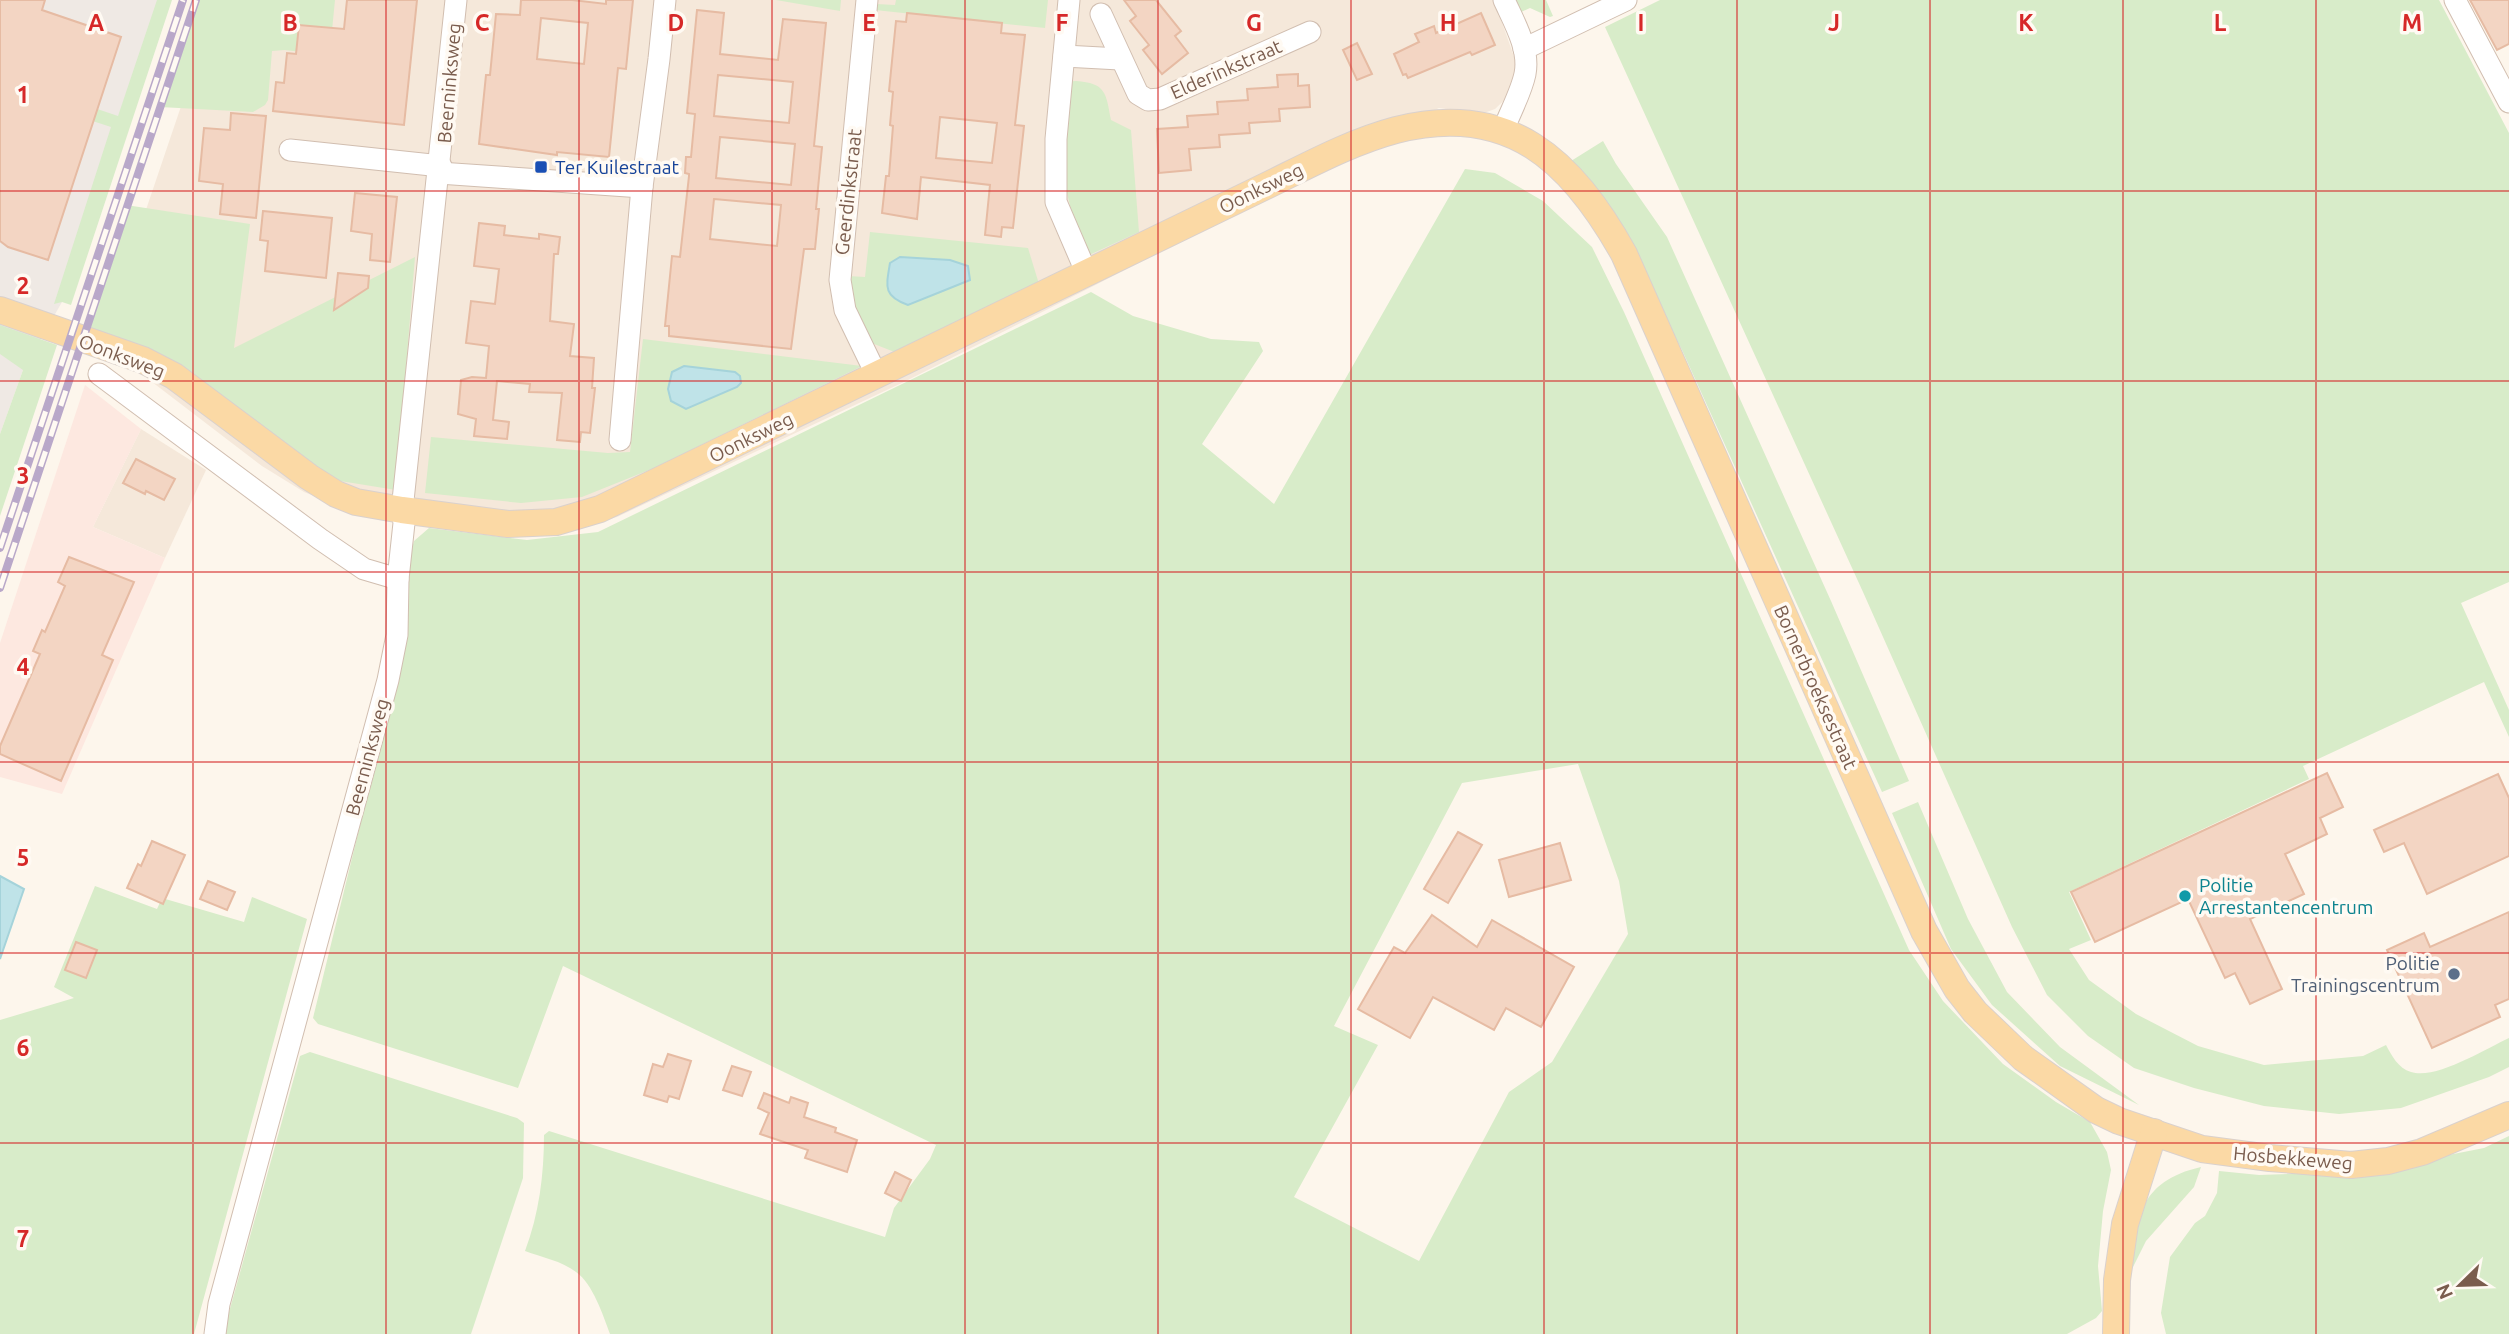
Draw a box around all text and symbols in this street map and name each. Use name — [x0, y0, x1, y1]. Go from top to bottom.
text: A — [88, 10, 104, 35]
text: B — [282, 10, 298, 35]
text: C — [475, 10, 490, 35]
text: D — [668, 10, 684, 35]
text: E — [862, 10, 876, 35]
text: F — [1056, 10, 1069, 35]
text: G — [1246, 10, 1262, 35]
text: H — [1440, 10, 1456, 35]
text: I — [1638, 10, 1644, 35]
text: J — [1828, 10, 1840, 35]
text: K — [2018, 10, 2034, 35]
text: L — [2214, 10, 2227, 35]
text: M — [2402, 10, 2422, 35]
street label: Beerninksweg — [433, 22, 465, 144]
street label: Elderinkstraat — [1167, 34, 1285, 103]
text: 1 — [17, 82, 29, 107]
street label: Geerdinkstraat — [830, 127, 866, 256]
place label: Ter Kuilestraat — [555, 156, 680, 178]
street label: Oonksweg — [1215, 158, 1307, 218]
marker: Ter Kuilestraat — [533, 159, 549, 175]
text: 2 — [17, 273, 29, 298]
street label: Oonksweg — [76, 329, 168, 383]
street label: Oonksweg — [705, 407, 797, 467]
text: 3 — [17, 463, 29, 488]
street label: Bornerbroeksestraat — [1770, 602, 1862, 773]
text: 4 — [17, 654, 30, 679]
street label: Beerninksweg — [341, 696, 393, 818]
text: 5 — [17, 845, 29, 870]
place label: Politie Arrestantencentrum — [2199, 874, 2373, 918]
marker: Politie Arrestantencentrum — [2177, 888, 2193, 904]
place label: Politie Trainingscentrum — [2291, 952, 2440, 996]
marker: Politie Trainingscentrum — [2446, 966, 2462, 982]
text: 6 — [17, 1035, 30, 1060]
street label: Hosbekkeweg — [2232, 1142, 2354, 1174]
text: 7 — [17, 1226, 29, 1251]
north arrow — [2425, 1250, 2495, 1320]
text: N — [2431, 1281, 2457, 1302]

